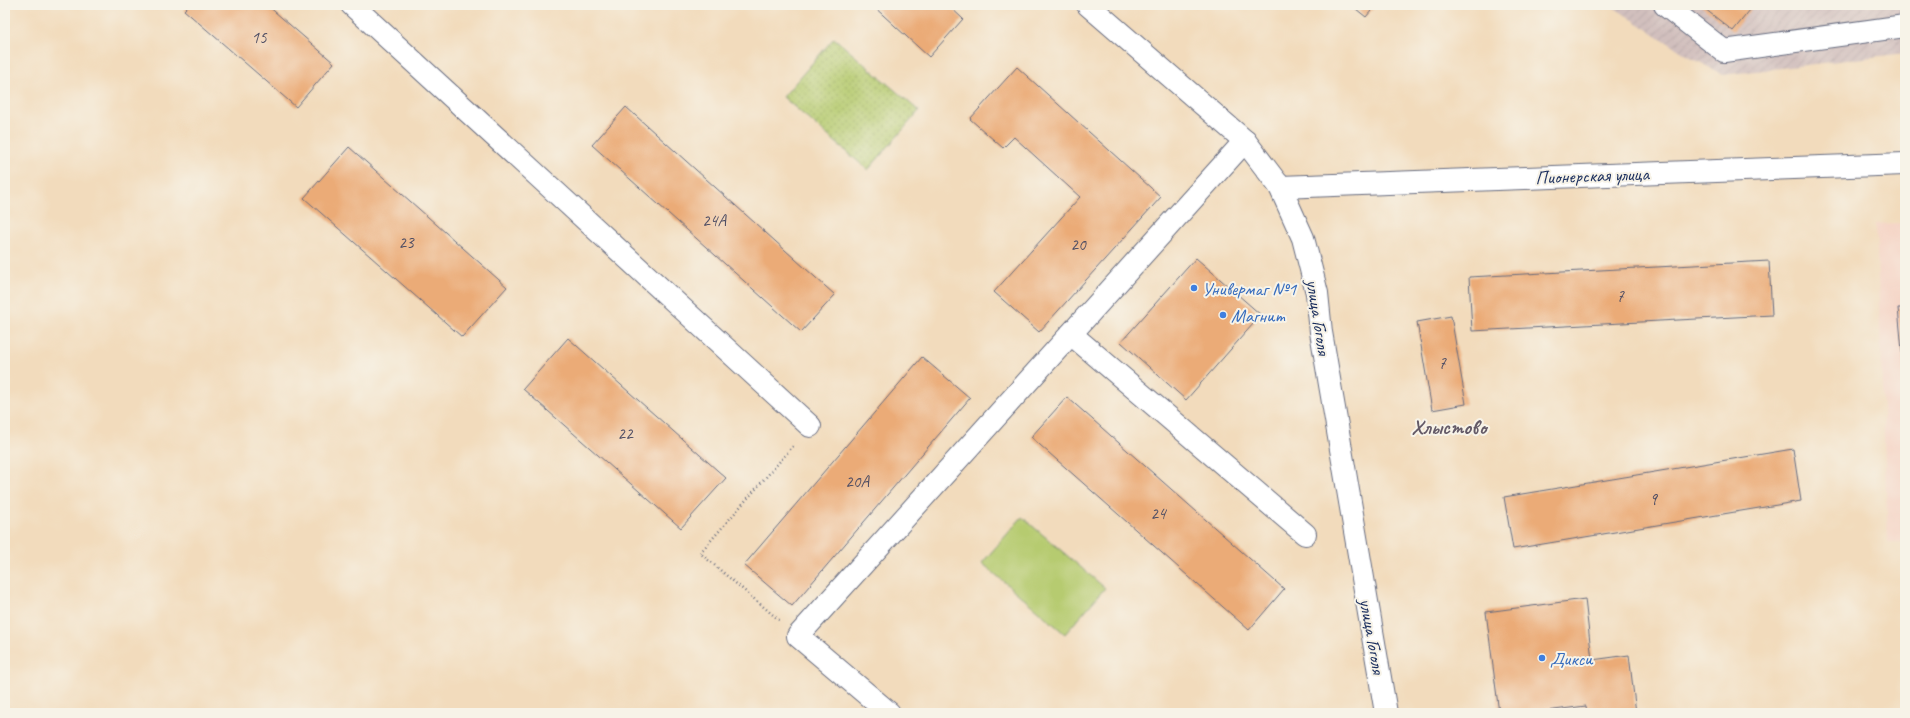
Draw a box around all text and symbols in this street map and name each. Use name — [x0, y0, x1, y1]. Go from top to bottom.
house number: 15 — [251, 27, 268, 48]
street label: Пионерская улица — [1535, 162, 1651, 190]
house number: 24А — [702, 210, 727, 231]
house number: 23 — [398, 232, 415, 253]
house number: 20 — [1070, 234, 1087, 255]
place label: Универмаг №1 — [1202, 277, 1298, 301]
street label: улица Гоголя — [1300, 277, 1336, 358]
marker: Универмаг №1 — [1189, 283, 1199, 293]
house number: 7 — [1616, 286, 1625, 307]
place label: Магнит — [1231, 304, 1286, 328]
marker: Магнит — [1218, 310, 1228, 320]
house number: 7 — [1438, 353, 1447, 374]
district label: Хлыстово — [1411, 414, 1489, 440]
house number: 22 — [617, 423, 634, 444]
house number: 20А — [845, 471, 870, 492]
house number: 9 — [1649, 489, 1658, 510]
house number: 24 — [1150, 503, 1168, 524]
street label: улица Гоголя — [1353, 596, 1391, 677]
place label: Дикси — [1550, 647, 1594, 671]
marker: Дикси — [1537, 653, 1547, 663]

